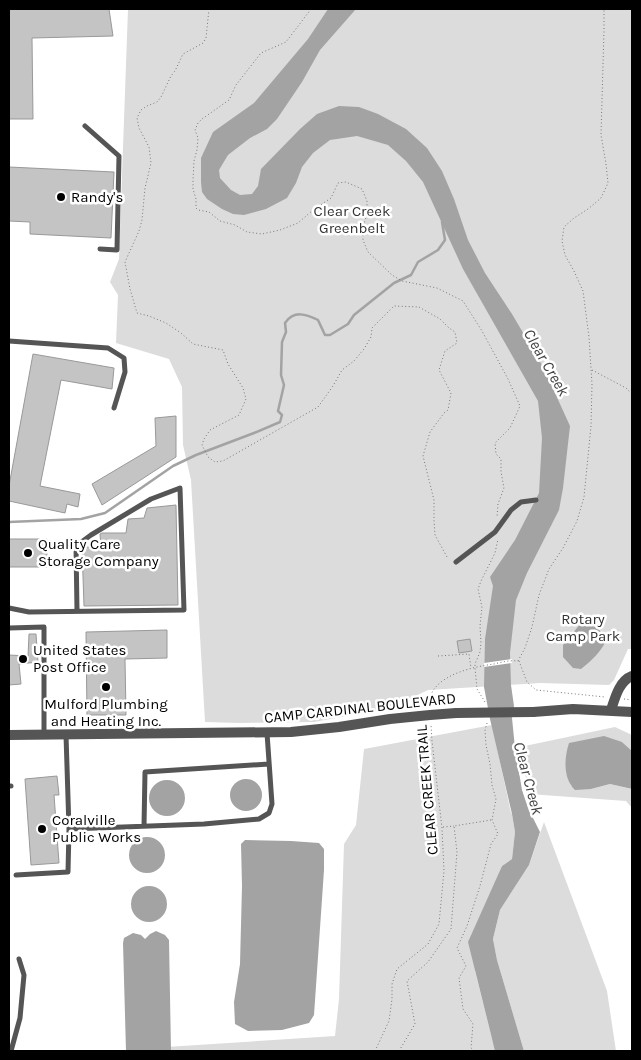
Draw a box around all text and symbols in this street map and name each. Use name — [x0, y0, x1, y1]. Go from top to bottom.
place label: Randy's — [71, 188, 123, 206]
marker: Randy's — [55, 191, 67, 203]
park label: Clear Creek Greenbelt — [314, 202, 390, 237]
water label: Clear Creek — [520, 325, 574, 400]
place label: Quality Care Storage Company — [38, 535, 159, 570]
marker: Quality Care Storage Company — [22, 547, 34, 559]
park label: Rotary Camp Park — [546, 610, 620, 645]
place label: United States Post Office — [33, 641, 126, 676]
marker: United States Post Office — [17, 653, 29, 665]
marker: Mulford Plumbing and Heating Inc. — [100, 681, 112, 693]
street label: CAMP CARDINAL BOULEVARD — [263, 689, 457, 727]
place label: Mulford Plumbing and Heating Inc. — [44, 695, 168, 730]
street label: CLEAR CREEK TRAIL — [412, 724, 442, 856]
water label: Clear Creek — [510, 740, 548, 817]
place label: Coralville Public Works — [52, 811, 141, 846]
marker: Coralville Public Works — [36, 823, 48, 835]

